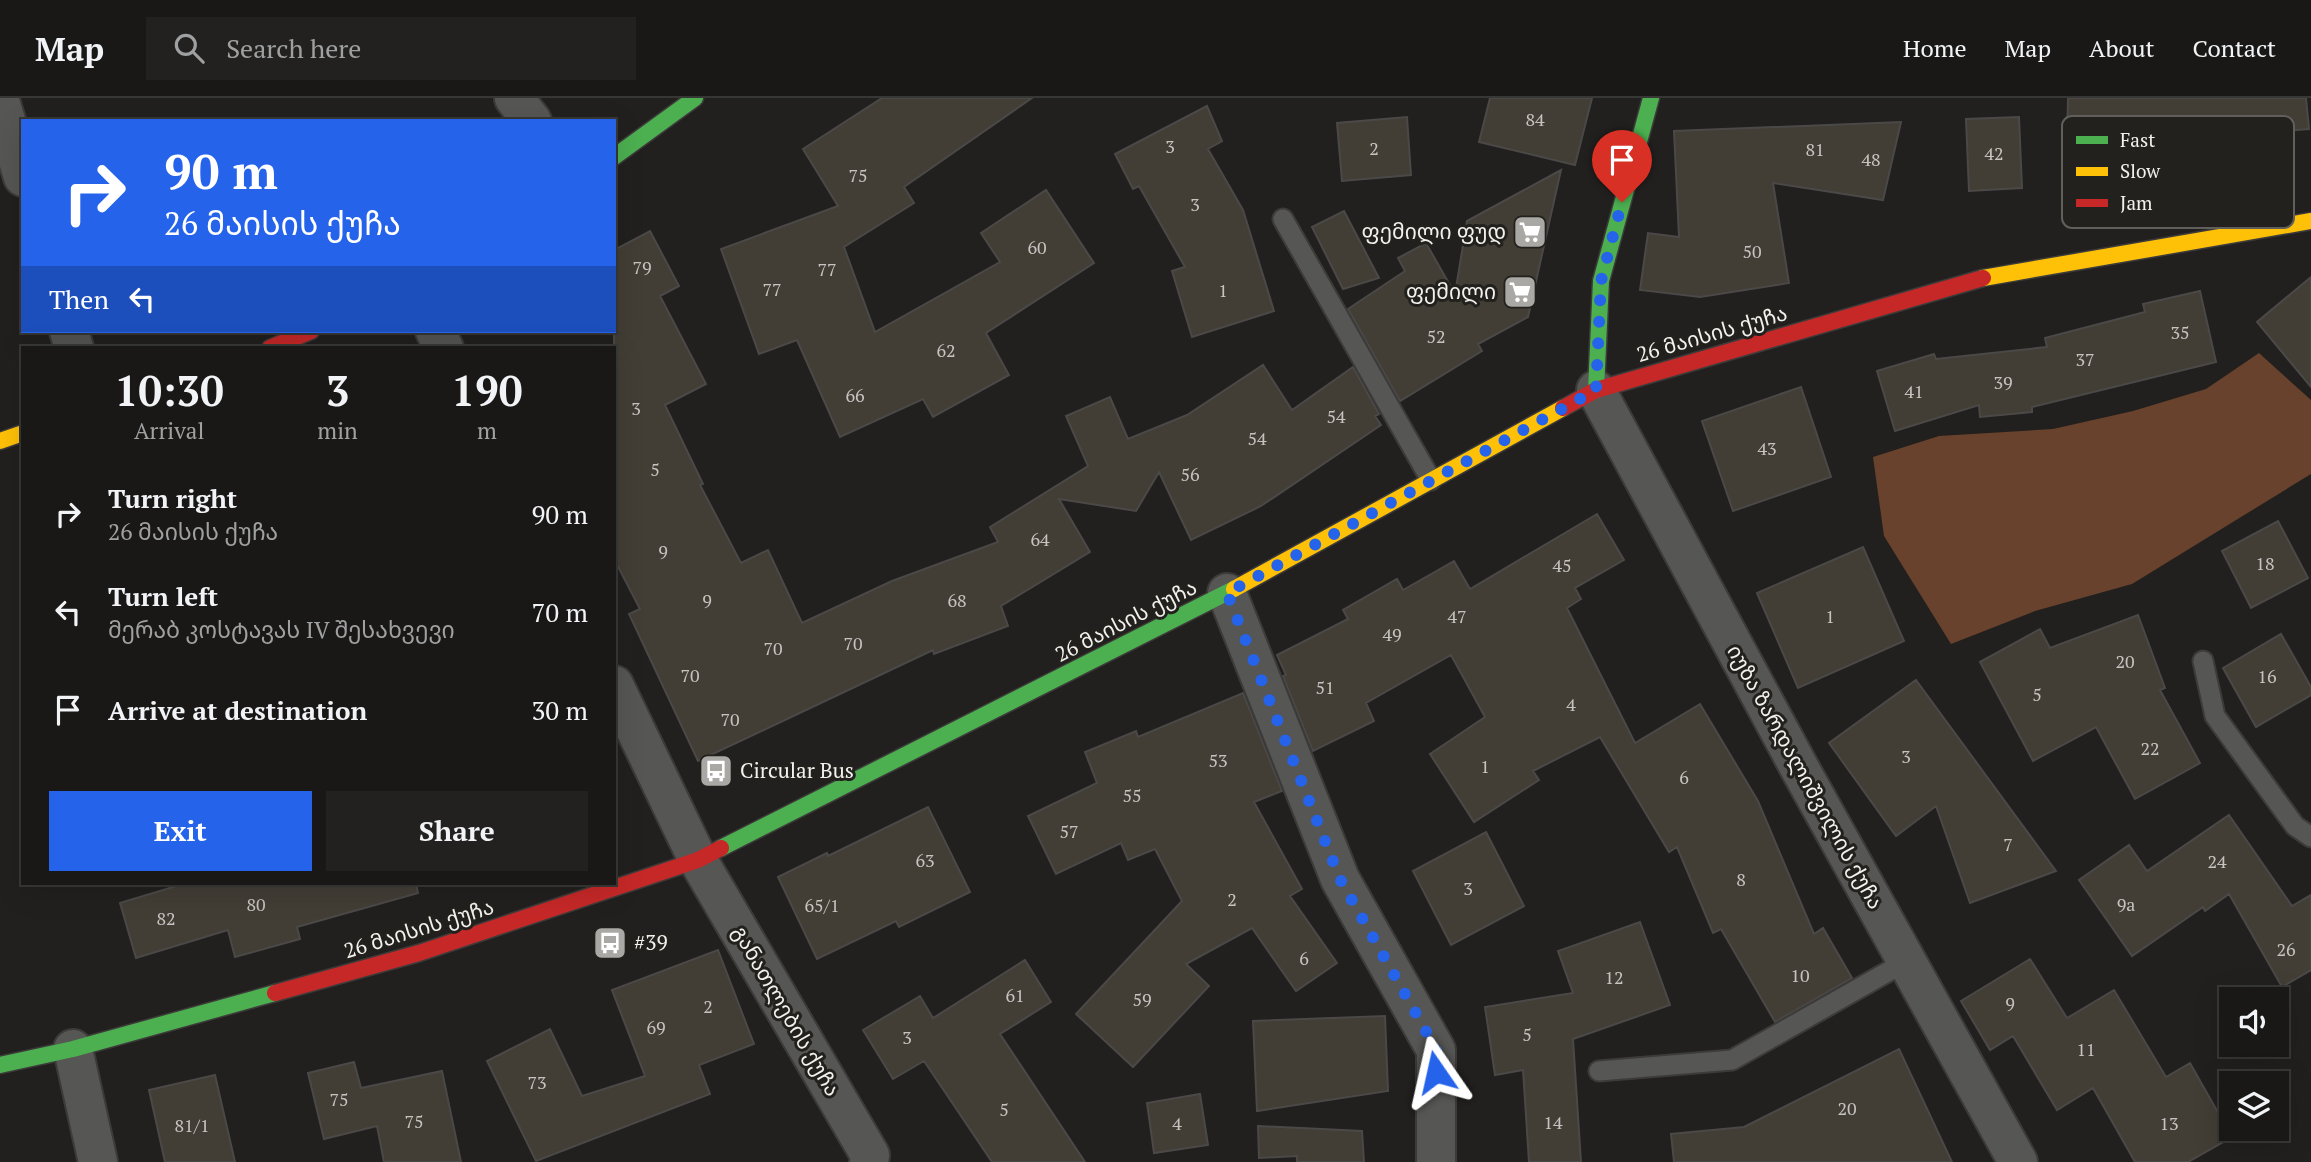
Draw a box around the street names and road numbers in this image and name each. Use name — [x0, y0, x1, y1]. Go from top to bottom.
street label: 26 მაისის ქუჩა — [1633, 298, 1790, 368]
street label: 26 მაისის ქუჩა — [1050, 572, 1201, 668]
street label: იუზა ზარდალიშვილის ქუჩა — [1721, 639, 1890, 914]
street label: 26 მაისის ქუჩა — [340, 892, 497, 964]
street label: განათლების ქუჩა — [726, 920, 847, 1101]

